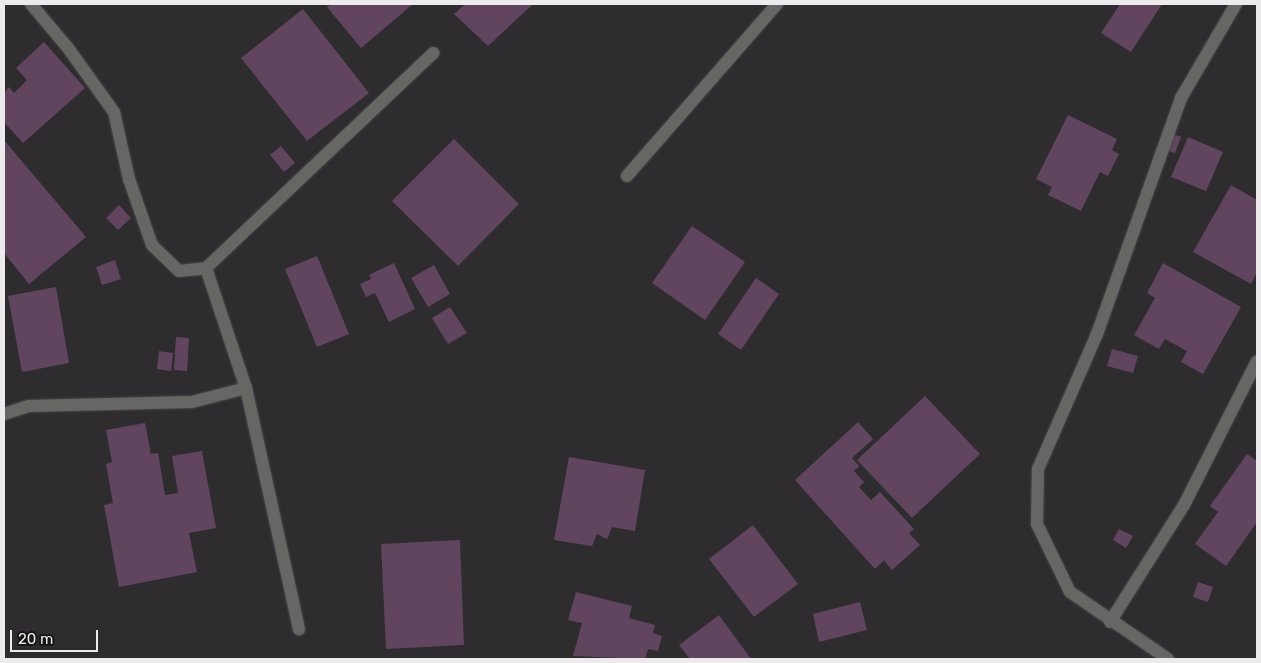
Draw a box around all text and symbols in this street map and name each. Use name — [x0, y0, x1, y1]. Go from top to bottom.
scale bar — [12, 620, 100, 652]
text: 20 m — [18, 630, 53, 648]

